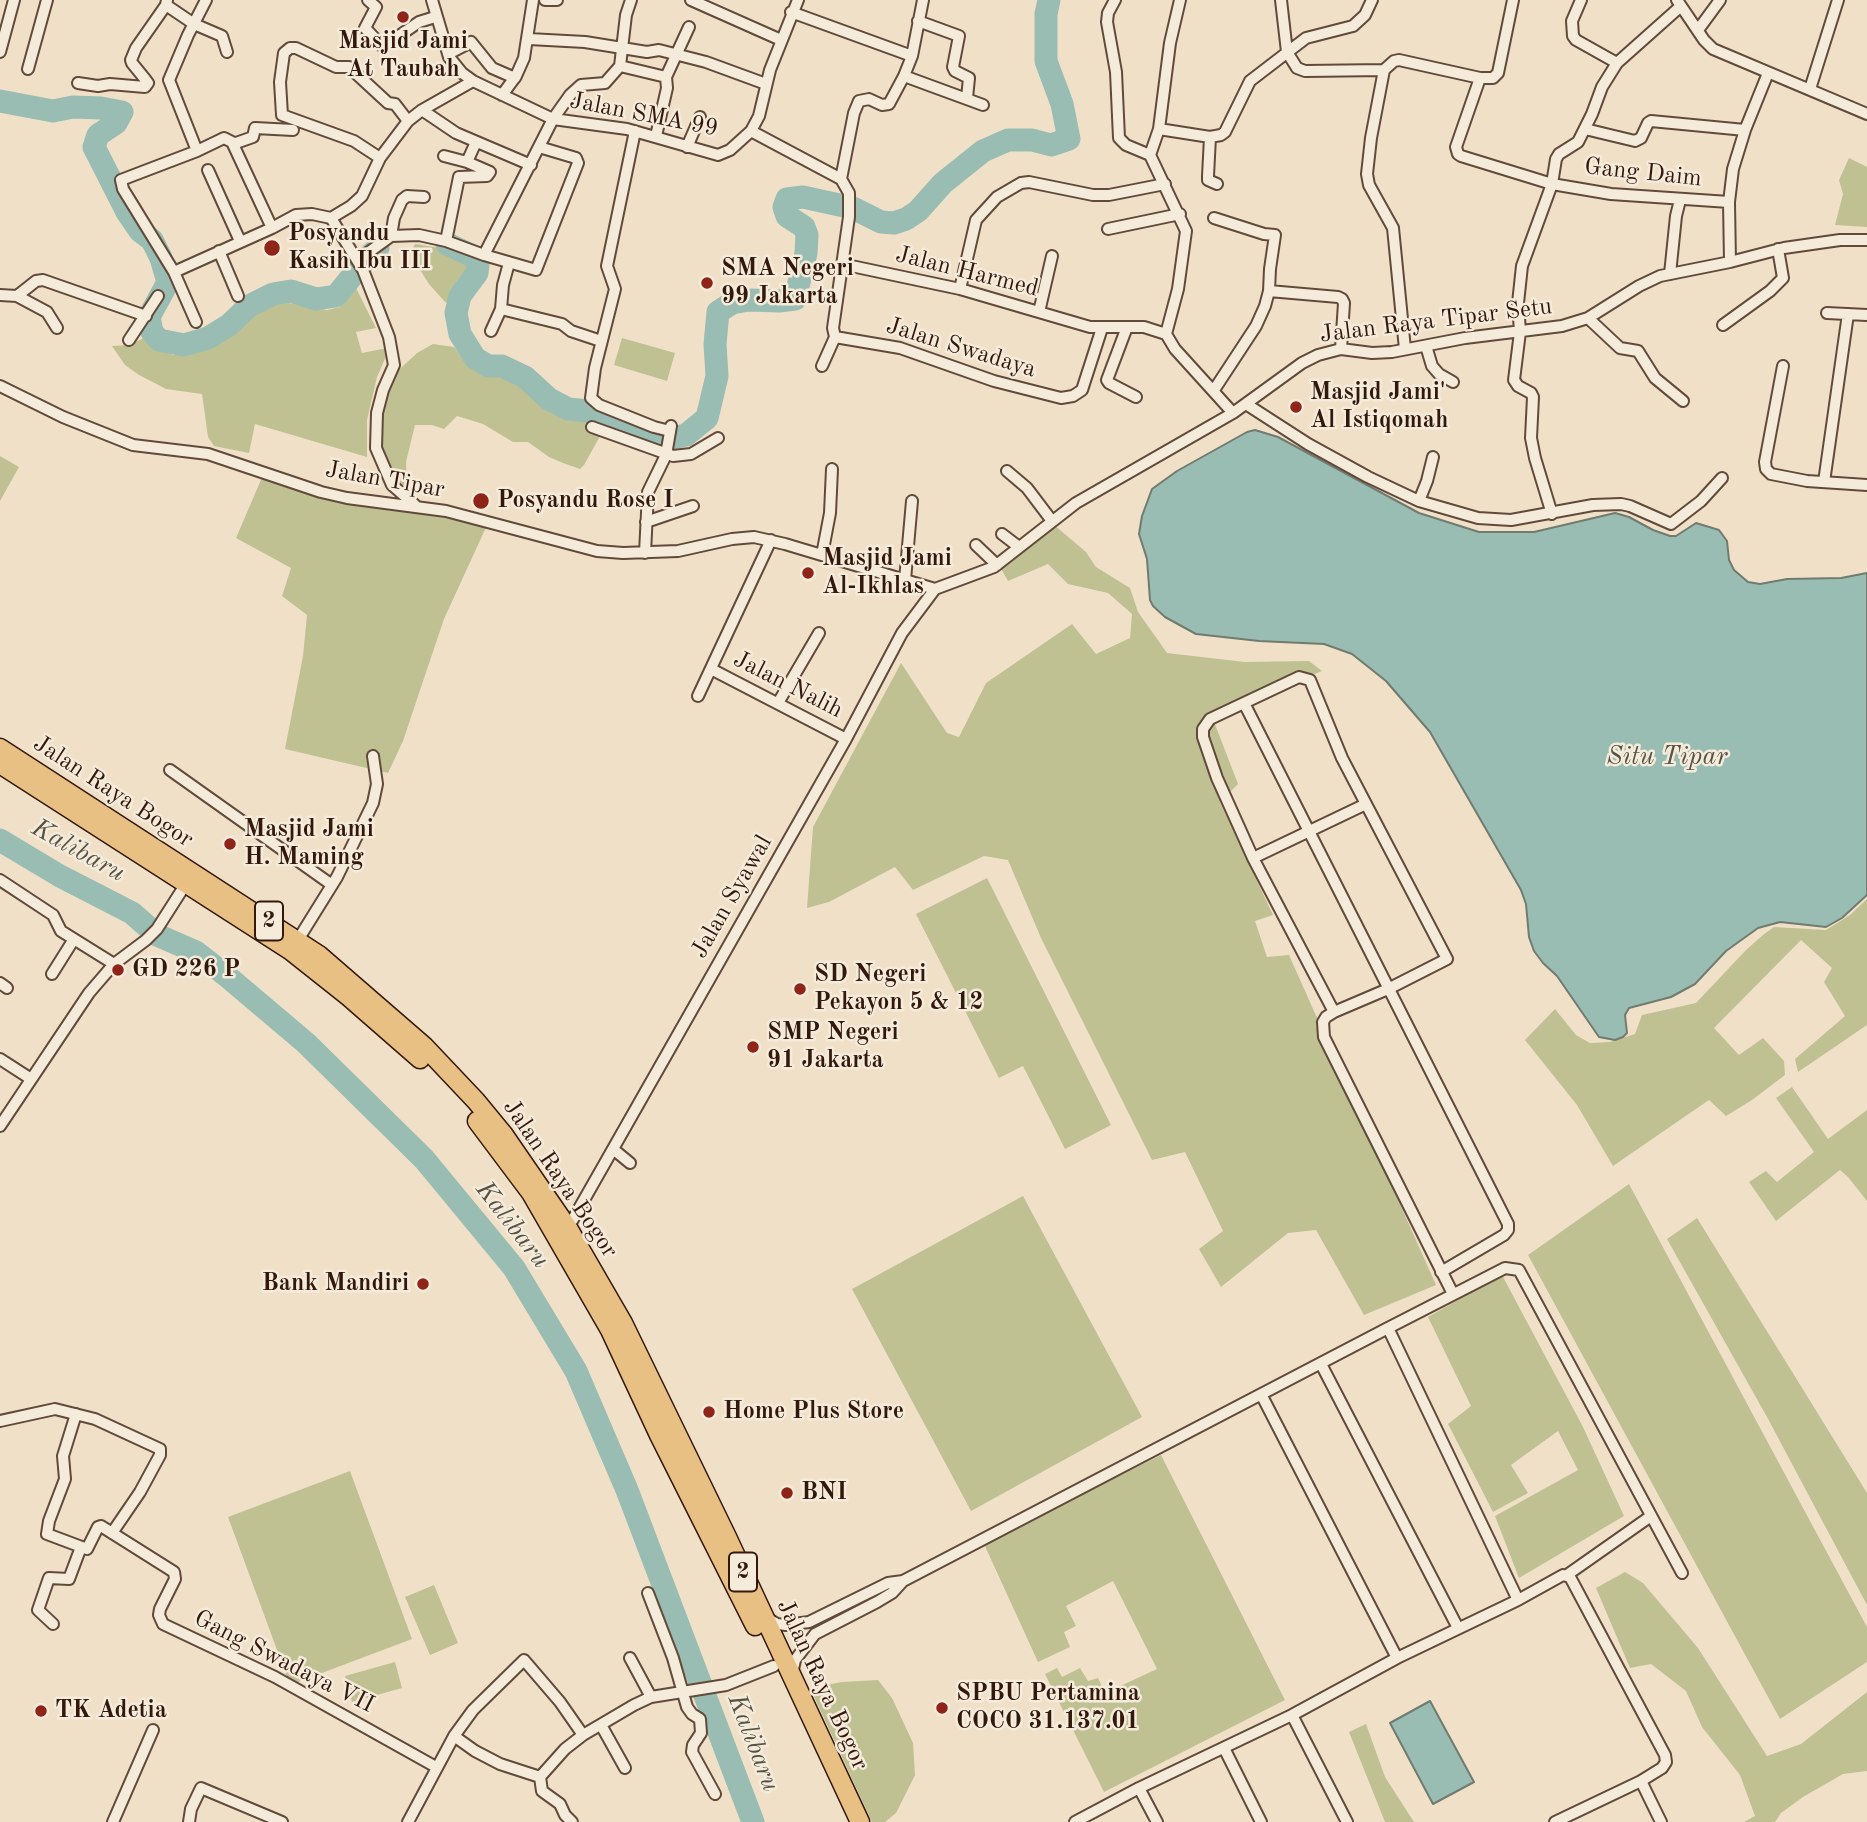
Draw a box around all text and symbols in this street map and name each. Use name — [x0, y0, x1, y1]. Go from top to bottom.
marker: Masjid Jami At Taubah — [395, 9, 411, 25]
place label: Masjid Jami At Taubah — [338, 28, 468, 84]
street label: Jalan SMA 99 — [567, 86, 721, 144]
street label: Gang Daim — [1583, 153, 1703, 193]
place label: Posyandu Kasih Ibu III — [288, 220, 431, 276]
marker: Posyandu Kasih Ibu III — [262, 238, 282, 258]
street label: Jalan Harmed — [893, 240, 1041, 304]
place label: SMA Negeri 99 Jakarta — [721, 255, 854, 311]
marker: SMA Negeri 99 Jakarta — [699, 275, 715, 291]
street label: Jalan Raya Tipar Setu — [1318, 292, 1554, 350]
street label: Jalan Swadaya — [883, 312, 1039, 384]
place label: Masjid Jami' Al Istiqomah — [1310, 379, 1448, 435]
marker: Masjid Jami' Al Istiqomah — [1288, 399, 1304, 415]
street label: Jalan Tipar — [323, 455, 447, 505]
place label: Posyandu Rose I — [497, 487, 674, 515]
marker: Posyandu Rose I — [471, 491, 491, 511]
place label: Masjid Jami Al-Ikhlas — [822, 545, 952, 601]
marker: Masjid Jami Al-Ikhlas — [800, 565, 816, 581]
street label: Jalan Nalih — [728, 645, 848, 725]
street label: Jalan Raya Bogor — [28, 729, 198, 855]
water label: Situ Tipar — [1606, 741, 1728, 773]
water label: Kalibaru — [26, 813, 130, 889]
place label: Masjid Jami H. Maming — [244, 816, 374, 872]
street label: Jalan Syawal — [685, 830, 779, 964]
marker: Masjid Jami H. Maming — [222, 836, 238, 852]
road number: 2 — [255, 902, 283, 940]
place label: GD 226 P — [132, 956, 240, 984]
place label: SD Negeri Pekayon 5 & 12 — [814, 961, 984, 1017]
marker: GD 226 P — [110, 962, 126, 978]
marker: SD Negeri Pekayon 5 & 12 — [792, 981, 808, 997]
place label: SMP Negeri 91 Jakarta — [767, 1019, 899, 1075]
marker: SMP Negeri 91 Jakarta — [745, 1039, 761, 1055]
street label: Jalan Raya Bogor — [496, 1094, 624, 1264]
water label: Kalibaru — [468, 1175, 556, 1275]
place label: Bank Mandiri — [262, 1270, 409, 1298]
marker: Bank Mandiri — [415, 1276, 431, 1292]
place label: Home Plus Store — [723, 1398, 904, 1426]
marker: Home Plus Store — [701, 1404, 717, 1420]
place label: BNI — [801, 1479, 847, 1507]
marker: BNI — [779, 1485, 795, 1501]
road number: 2 — [729, 1553, 757, 1592]
street label: Jalan Raya Bogor — [770, 1595, 874, 1775]
street label: Gang Swadaya VII — [189, 1604, 379, 1720]
place label: SPBU Pertamina COCO 31.137.01 — [956, 1680, 1140, 1736]
water label: Kalibaru — [720, 1690, 786, 1796]
place label: TK Adetia — [55, 1697, 167, 1725]
marker: SPBU Pertamina COCO 31.137.01 — [934, 1700, 950, 1716]
marker: TK Adetia — [33, 1703, 49, 1719]

